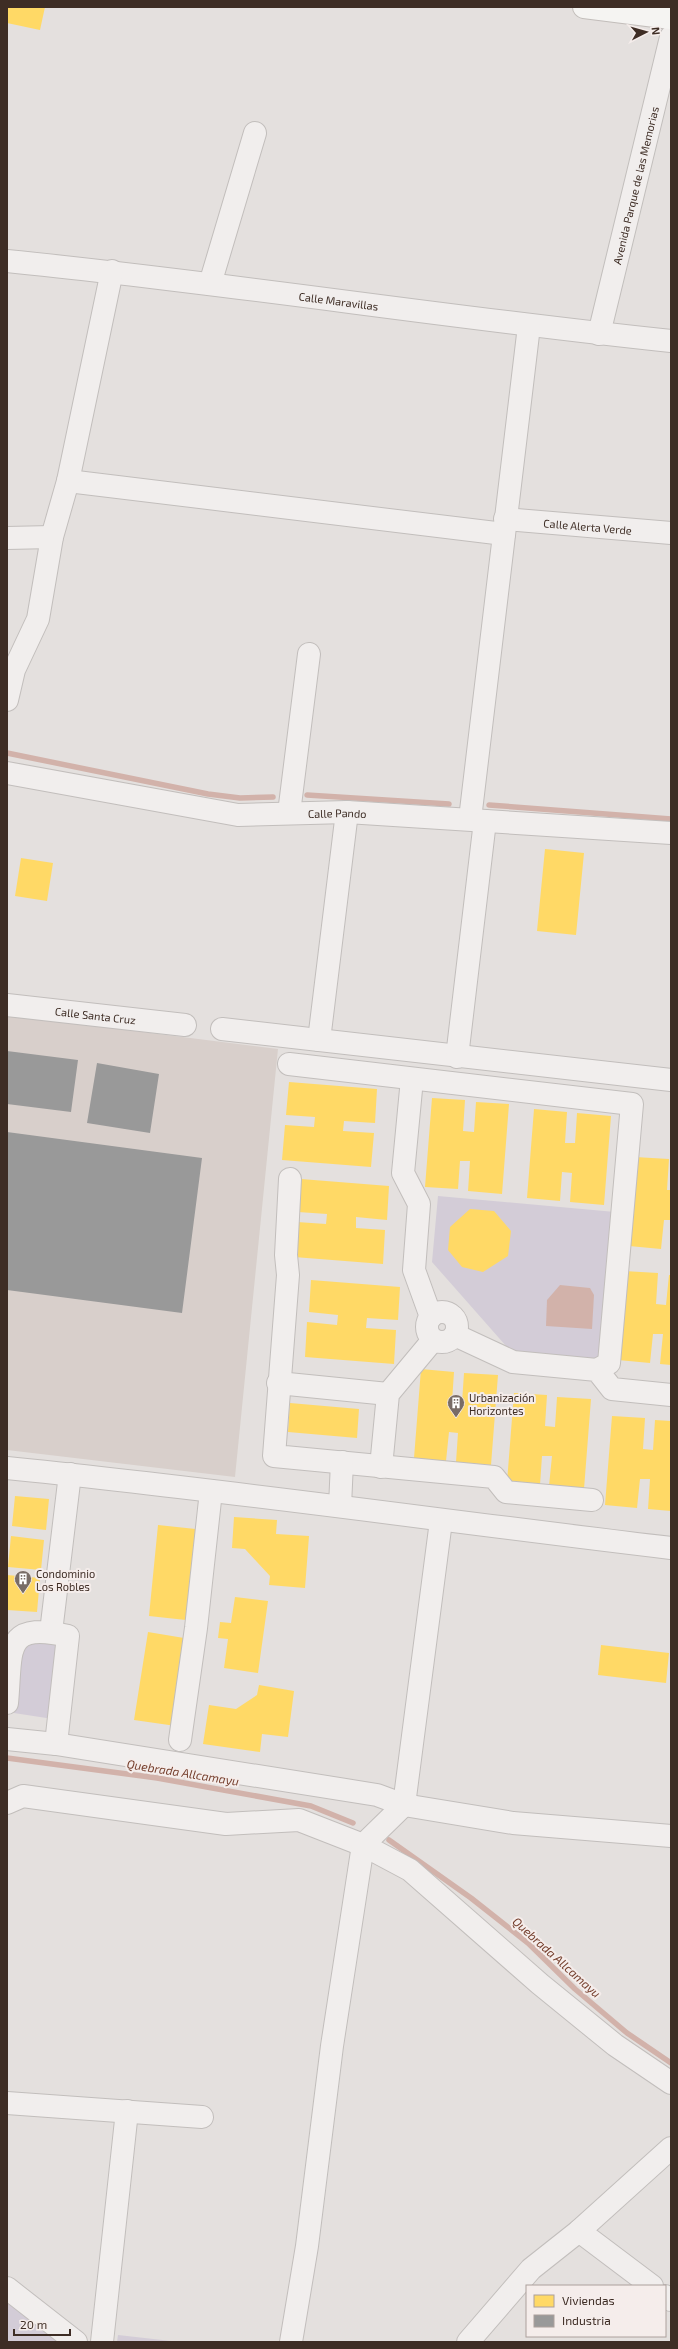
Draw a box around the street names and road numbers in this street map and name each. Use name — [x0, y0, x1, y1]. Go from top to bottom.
street label: Avenida Parque de las Memorias — [610, 105, 661, 266]
street label: Calle Maravillas — [298, 289, 380, 312]
street label: Calle Alerta Verde — [543, 516, 633, 536]
street label: Calle Pando — [308, 805, 367, 820]
street label: Calle Santa Cruz — [54, 1004, 137, 1026]

